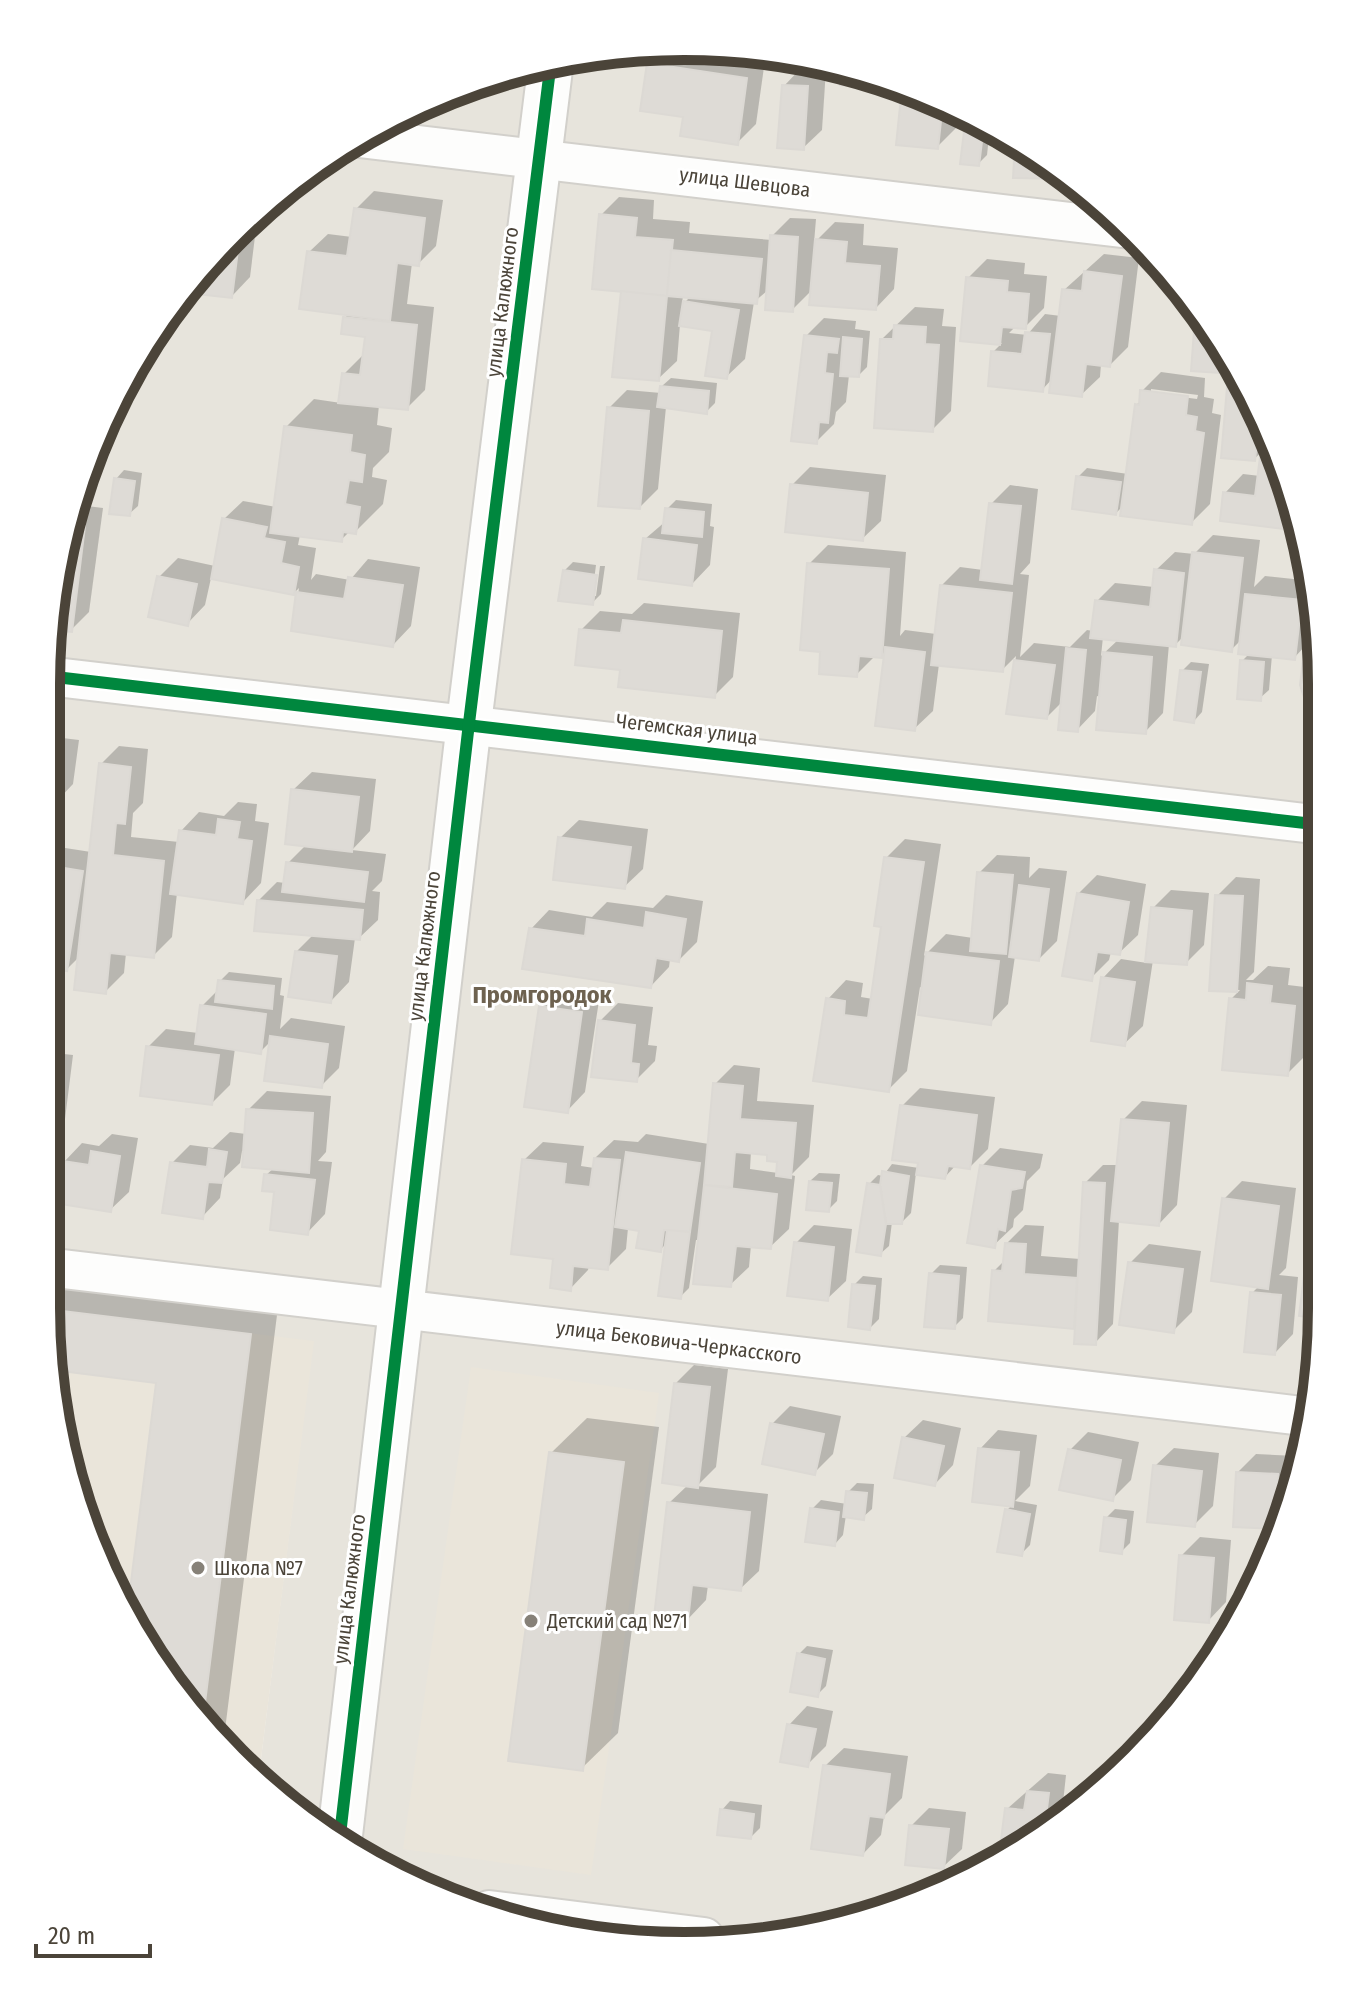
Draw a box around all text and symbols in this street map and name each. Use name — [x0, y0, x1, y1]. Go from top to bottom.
street label: улица Шевцова — [678, 162, 812, 202]
street label: улица Калюжного — [481, 226, 523, 378]
street label: Чегемская улица — [615, 708, 759, 750]
street label: улица Калюжного — [403, 870, 445, 1022]
district label: Промгородок — [472, 981, 613, 1009]
street label: улица Бековича-Черкасского — [555, 1315, 803, 1369]
street label: улица Калюжного — [328, 1513, 370, 1665]
place label: Школа №7 — [214, 1556, 303, 1580]
marker: Школа №7 — [189, 1559, 207, 1577]
place label: Детский сад №71 — [546, 1609, 688, 1633]
marker: Детский сад №71 — [522, 1612, 540, 1630]
scale bar — [36, 1908, 150, 1958]
text: 20 m — [48, 1922, 95, 1950]

